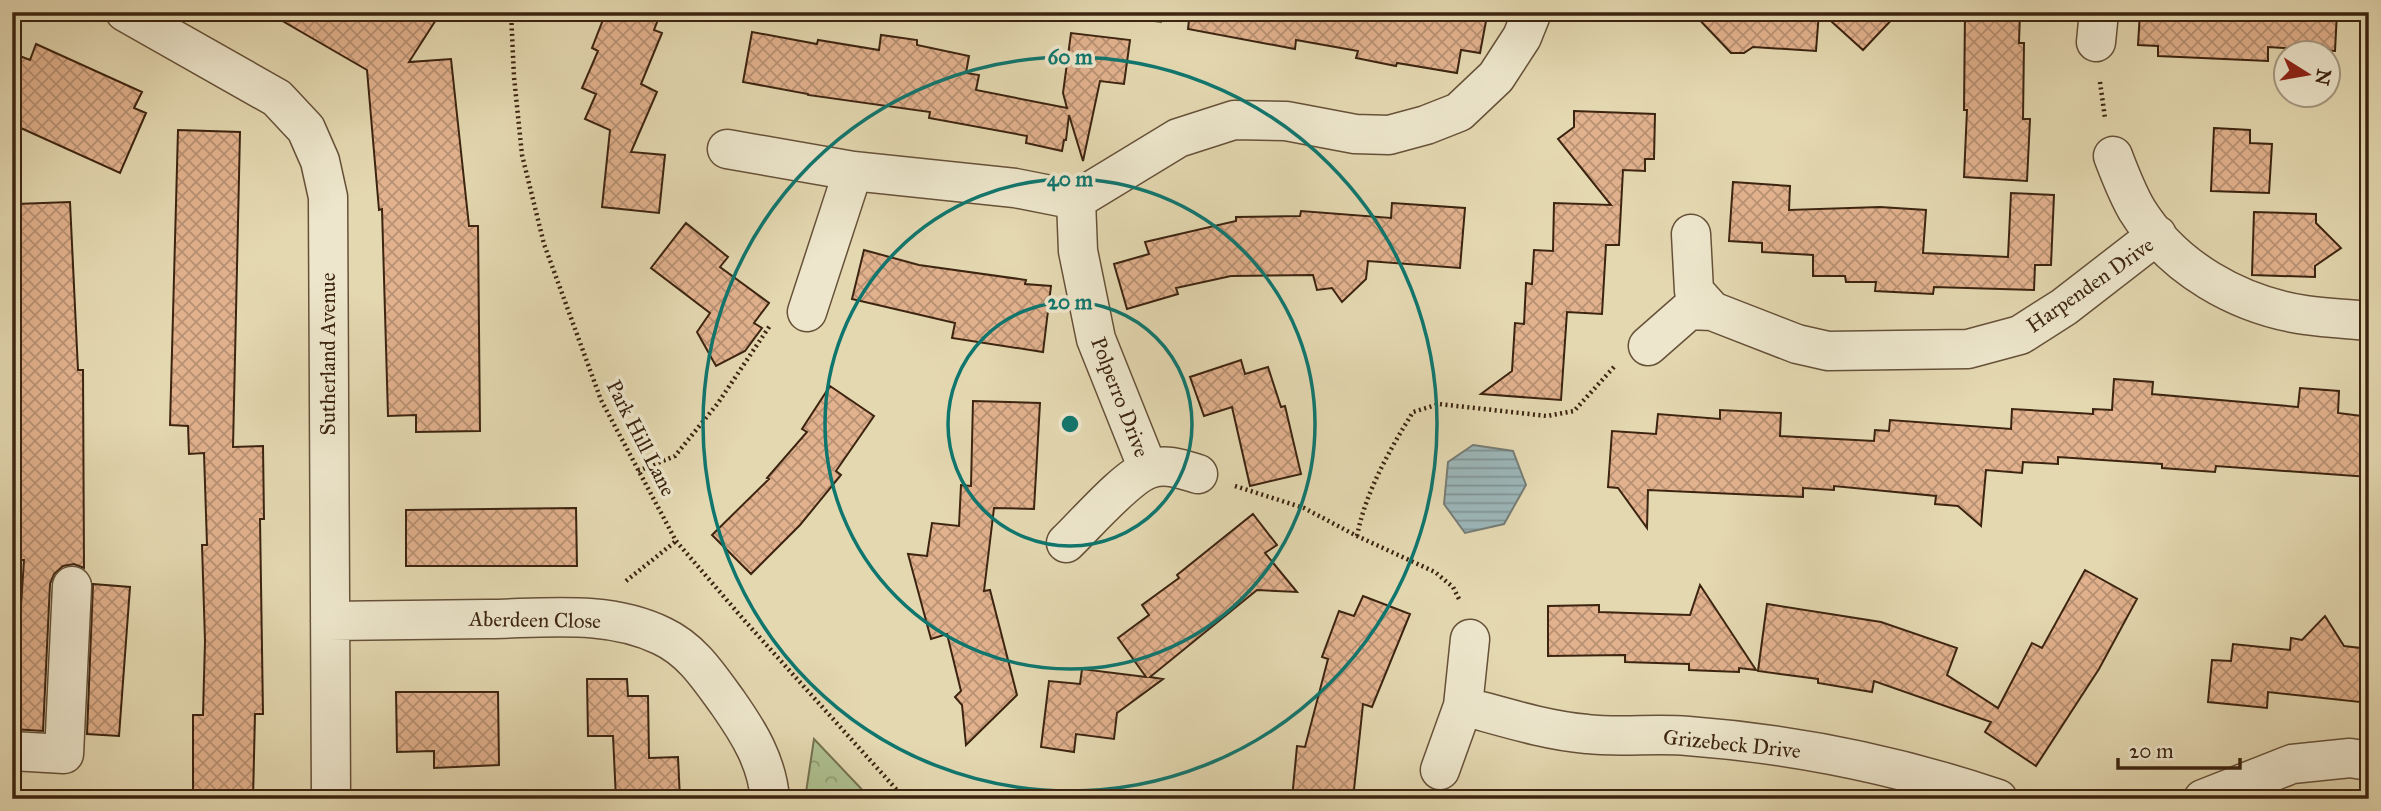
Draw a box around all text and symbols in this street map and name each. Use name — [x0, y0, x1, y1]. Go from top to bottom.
north arrow — [2272, 38, 2342, 108]
text: 60 m — [1047, 44, 1093, 70]
text: N — [2310, 67, 2336, 87]
text: 40 m — [1047, 166, 1093, 192]
street label: Harpenden Drive — [2021, 231, 2159, 338]
street label: Sutherland Avenue — [315, 272, 341, 435]
text: 20 m — [1048, 289, 1093, 315]
street label: Polperro Drive — [1085, 333, 1155, 461]
street label: Park Hill Lane — [601, 376, 681, 501]
centre of rings — [1058, 412, 1082, 436]
street label: Aberdeen Close — [468, 606, 601, 634]
street label: Grizebeck Drive — [1662, 724, 1802, 764]
scale bar — [2118, 727, 2241, 771]
text: 20 m — [2129, 738, 2174, 764]

